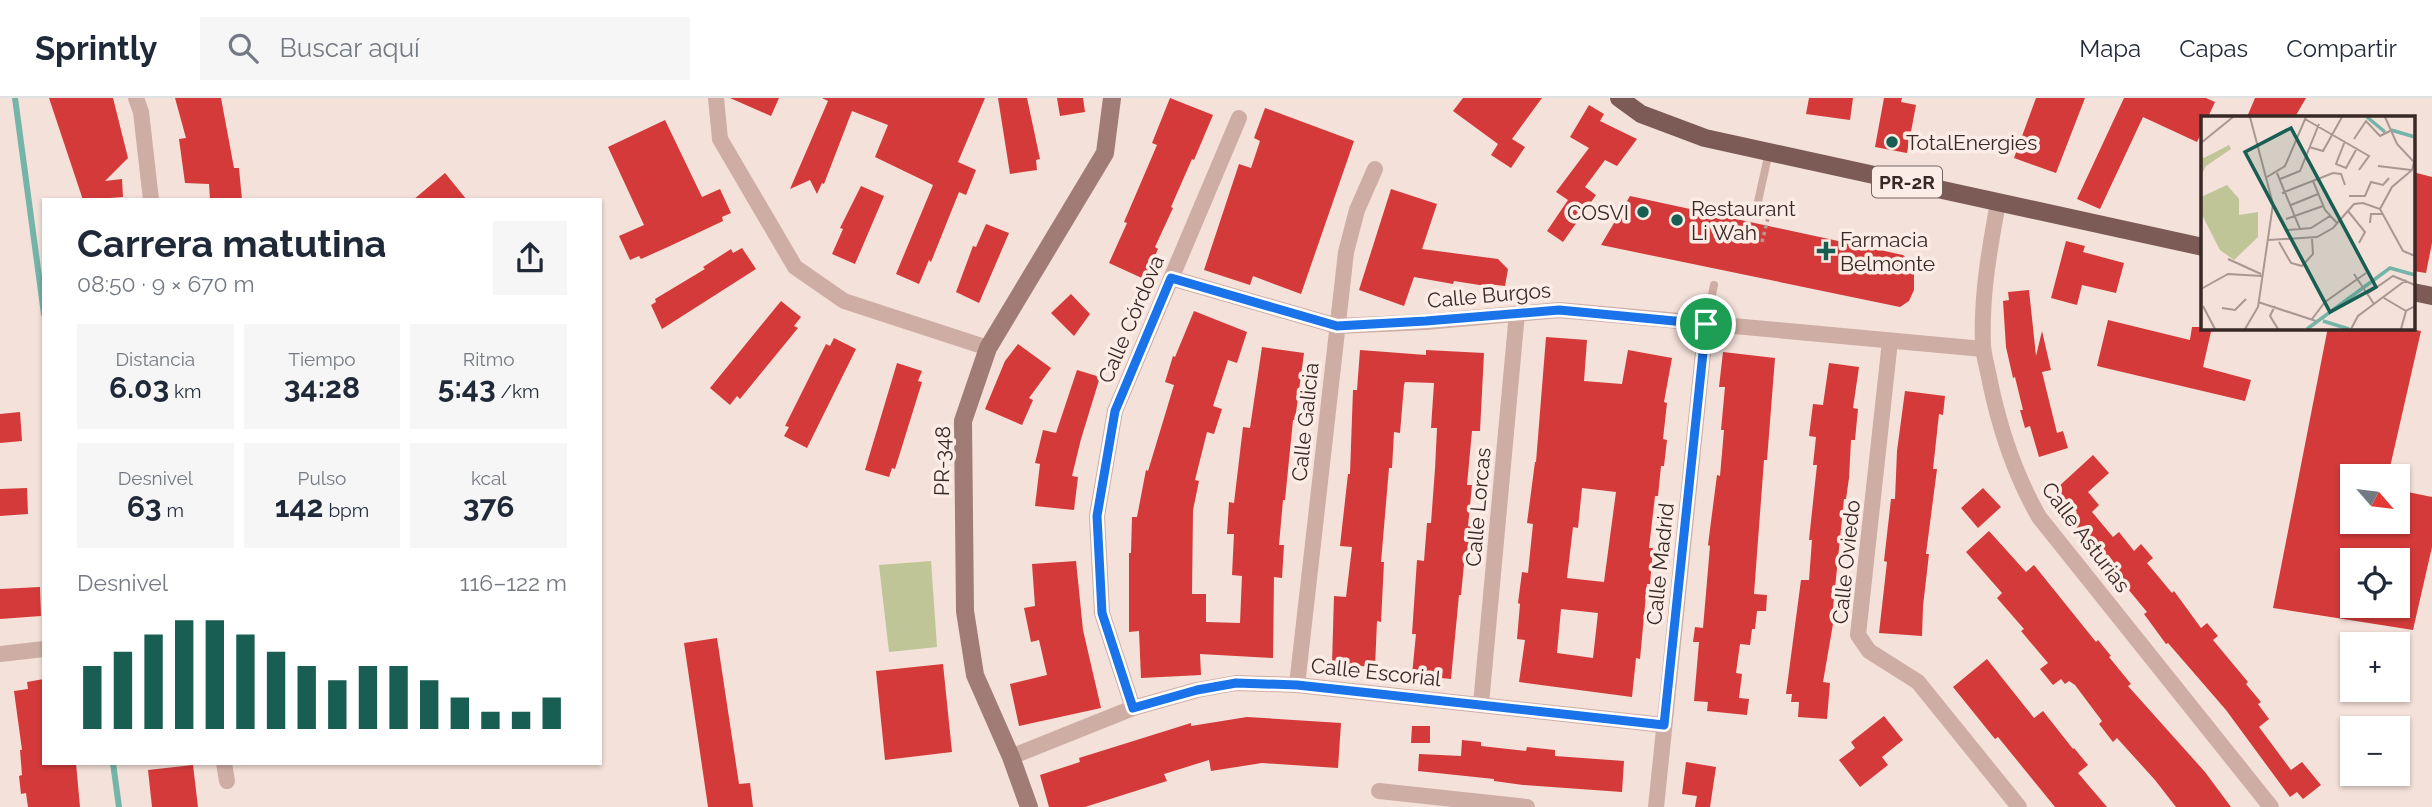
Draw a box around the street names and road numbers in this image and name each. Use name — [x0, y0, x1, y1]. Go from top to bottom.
road number: PR-2R — [1872, 166, 1942, 198]
street label: Calle Córdova — [1093, 251, 1169, 387]
street label: Calle Burgos — [1426, 277, 1552, 313]
street label: Calle Galicia — [1286, 361, 1324, 483]
street label: PR-348 — [929, 426, 955, 496]
street label: Calle Lorcas — [1460, 446, 1496, 568]
street label: Calle Asturias — [2036, 477, 2136, 597]
street label: Calle Oviedo — [1827, 499, 1865, 625]
street label: Calle Madrid — [1641, 502, 1679, 626]
street label: Calle Escorial — [1310, 653, 1443, 691]

